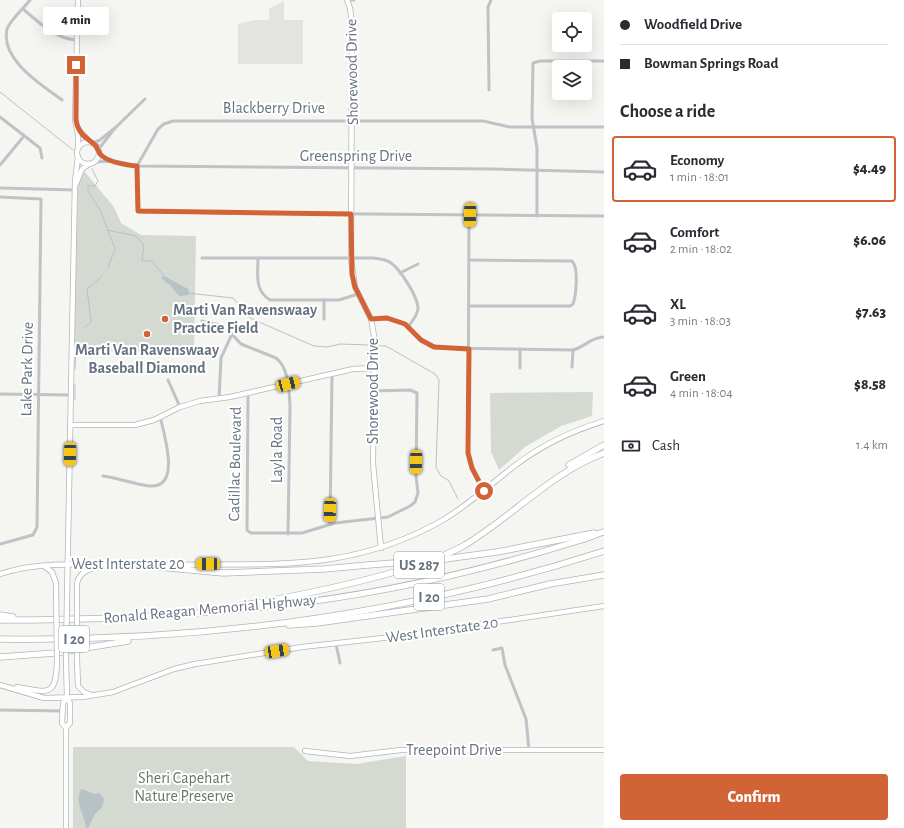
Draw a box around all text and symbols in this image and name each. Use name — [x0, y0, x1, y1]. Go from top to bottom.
callout: 4 min — [43, 7, 109, 35]
map controls — [552, 12, 592, 100]
button: locate — [552, 12, 592, 52]
text: 4 min — [61, 14, 91, 27]
text: Woodfield Drive — [644, 17, 742, 32]
street label: Shorewood Drive — [343, 19, 361, 125]
route end — [67, 56, 85, 74]
text: Bowman Springs Road — [644, 56, 778, 71]
button: layers — [552, 60, 592, 100]
street label: Blackberry Drive — [223, 100, 325, 117]
text: Choose a ride — [620, 103, 715, 121]
street label: Greenspring Drive — [300, 148, 412, 164]
icon: car — [622, 151, 658, 187]
text: Economy — [670, 153, 724, 168]
text: $4.49 — [853, 161, 886, 176]
text: 1 min · 18:01 — [670, 171, 729, 184]
car — [464, 203, 476, 227]
icon: car — [622, 223, 658, 259]
text: Comfort — [670, 225, 719, 240]
text: $6.06 — [853, 233, 886, 248]
text: 2 min · 18:02 — [670, 243, 732, 256]
icon: car — [622, 295, 658, 331]
text: XL — [670, 297, 686, 312]
place label: Marti Van Ravenswaay Practice Field — [173, 302, 318, 336]
text: $7.63 — [855, 305, 886, 320]
marker: Marti Van Ravenswaay Practice Field — [160, 314, 170, 324]
text: 3 min · 18:03 — [670, 315, 731, 328]
street label: Lake Park Drive — [18, 322, 36, 416]
marker: Marti Van Ravenswaay Baseball Diamond — [142, 329, 152, 339]
street label: Shorewood Drive — [365, 338, 381, 444]
place label: Marti Van Ravenswaay Baseball Diamond — [75, 342, 220, 376]
icon: car — [622, 367, 658, 403]
text: Green — [670, 369, 706, 384]
car — [275, 375, 301, 393]
text: $8.58 — [854, 377, 886, 392]
text: 4 min · 18:04 — [670, 387, 733, 400]
street label: Cadillac Boulevard — [226, 406, 244, 522]
street label: Layla Road — [269, 417, 286, 483]
icon: cash — [620, 435, 642, 457]
text: Cash — [652, 438, 680, 453]
text: 1.4 km — [856, 439, 888, 452]
car — [64, 442, 76, 466]
car — [410, 450, 422, 474]
route start — [475, 482, 493, 500]
car — [324, 498, 336, 522]
road number: US 287 — [394, 552, 444, 578]
street label: West Interstate 20 — [71, 556, 185, 572]
car — [196, 558, 220, 570]
road number: I 20 — [414, 584, 444, 610]
street label: Ronald Reagan Memorial Highway — [103, 592, 317, 627]
street label: West Interstate 20 — [385, 614, 499, 646]
road number: I 20 — [59, 626, 89, 652]
car — [264, 643, 290, 659]
street label: Treepoint Drive — [406, 742, 502, 758]
park label: Sheri Capehart Nature Preserve — [134, 770, 234, 804]
button: Confirm — [620, 774, 888, 820]

